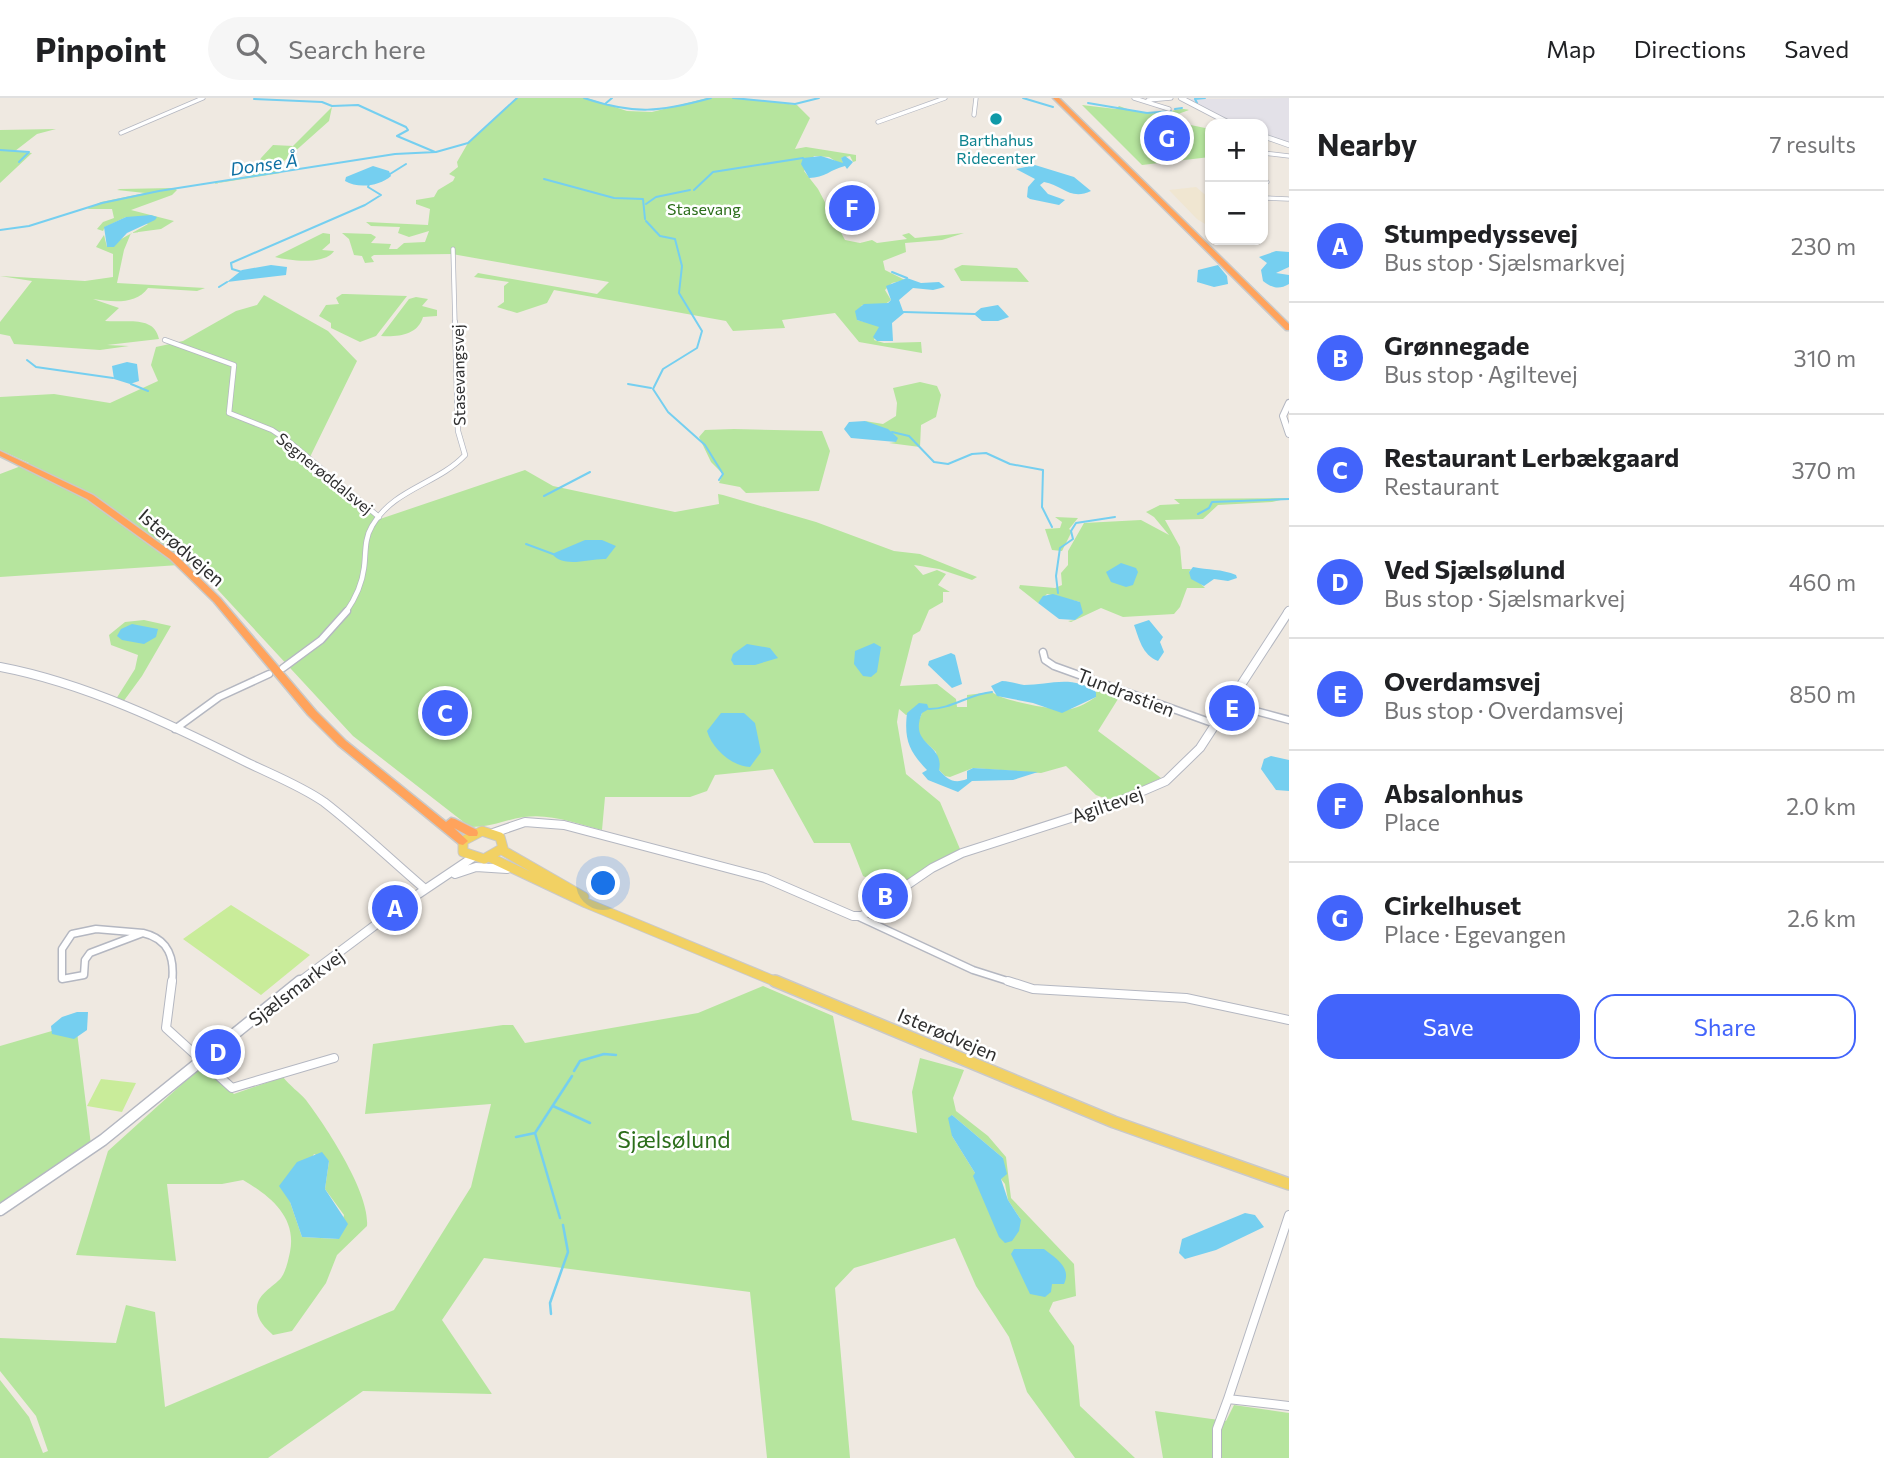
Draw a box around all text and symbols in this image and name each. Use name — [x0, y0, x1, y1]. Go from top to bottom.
search box — [208, 17, 698, 80]
text: Pinpoint — [35, 28, 166, 69]
icon: search — [232, 29, 270, 67]
text: Search here — [288, 33, 426, 64]
text: Map — [1546, 34, 1596, 63]
text: Directions — [1634, 34, 1746, 63]
text: Saved — [1784, 34, 1849, 63]
marker: Barthahus Ridecenter — [988, 111, 1004, 127]
pin: G — [1144, 112, 1190, 164]
map controls — [1205, 119, 1268, 245]
button: + — [1205, 119, 1268, 182]
text: Nearby — [1317, 125, 1417, 162]
place label: Barthahus Ridecenter — [956, 130, 1036, 167]
text: 7 results — [1769, 130, 1856, 158]
water label: Donse Å — [229, 148, 299, 180]
pin: F — [829, 182, 875, 234]
button: − — [1205, 182, 1268, 245]
park label: Stasevang — [667, 199, 741, 218]
text: Stumpedyssevej — [1384, 217, 1578, 248]
text: A — [1332, 232, 1348, 260]
text: 230 m — [1791, 232, 1856, 260]
text: Bus stop · Sjælsmarkvej — [1384, 248, 1625, 276]
street label: Stasevangsvej — [448, 324, 468, 426]
text: Grønnegade — [1384, 329, 1529, 360]
text: B — [1332, 344, 1348, 372]
text: 310 m — [1794, 344, 1856, 372]
text: Bus stop · Agiltevej — [1384, 360, 1578, 388]
street label: Segnerøddalsvej — [273, 428, 377, 518]
text: Restaurant Lerbækgaard — [1384, 441, 1679, 472]
text: C — [1332, 456, 1348, 484]
text: 370 m — [1791, 456, 1856, 484]
text: Restaurant — [1384, 472, 1499, 500]
street label: Isterødvejen — [134, 503, 230, 591]
text: Ved Sjælsølund — [1384, 553, 1565, 584]
text: D — [1332, 568, 1348, 596]
text: 460 m — [1789, 568, 1856, 596]
text: Bus stop · Sjælsmarkvej — [1384, 584, 1625, 612]
street label: Tundrastien — [1074, 663, 1178, 721]
text: Overdamsvej — [1384, 665, 1541, 696]
text: E — [1333, 680, 1347, 708]
text: 850 m — [1789, 680, 1856, 708]
pin: E — [1209, 682, 1255, 734]
pin: C — [422, 687, 468, 739]
text: Bus stop · Overdamsvej — [1384, 696, 1624, 724]
text: Absalonhus — [1384, 777, 1523, 808]
street label: Agiltevej — [1068, 781, 1146, 827]
text: F — [1333, 792, 1347, 820]
text: 2.0 km — [1786, 792, 1856, 820]
text: Place — [1384, 808, 1440, 836]
your location — [586, 866, 620, 900]
pin: B — [862, 870, 908, 922]
pin: A — [372, 882, 418, 934]
text: Cirkelhuset — [1384, 889, 1521, 920]
text: G — [1332, 904, 1348, 932]
text: 2.6 km — [1787, 904, 1856, 932]
text: Place · Egevangen — [1384, 920, 1566, 948]
street label: Sjælsmarkvej — [244, 944, 348, 1030]
button: Save — [1317, 994, 1580, 1059]
button: Share — [1594, 994, 1856, 1059]
street label: Isterødvejen — [895, 1003, 1001, 1065]
pin: D — [195, 1026, 241, 1078]
park label: Sjælsølund — [617, 1125, 731, 1153]

